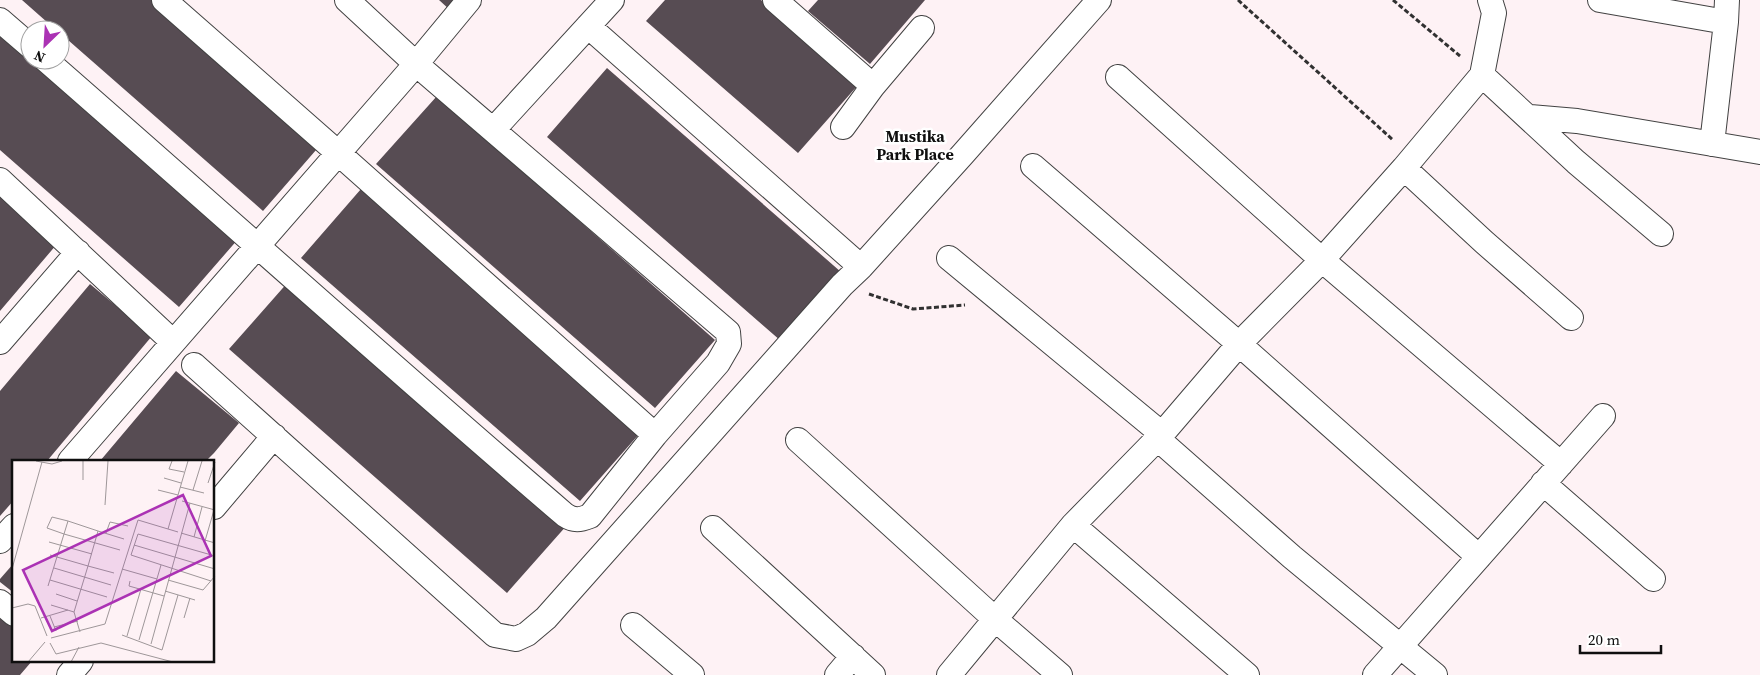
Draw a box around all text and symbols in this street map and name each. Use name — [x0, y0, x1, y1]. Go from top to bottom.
north arrow — [20, 20, 70, 70]
text: N — [31, 46, 48, 68]
district label: Mustika Park Place — [876, 125, 954, 165]
inset map — [12, 460, 215, 662]
scale bar — [1580, 622, 1661, 654]
text: 20 m — [1588, 629, 1620, 650]

